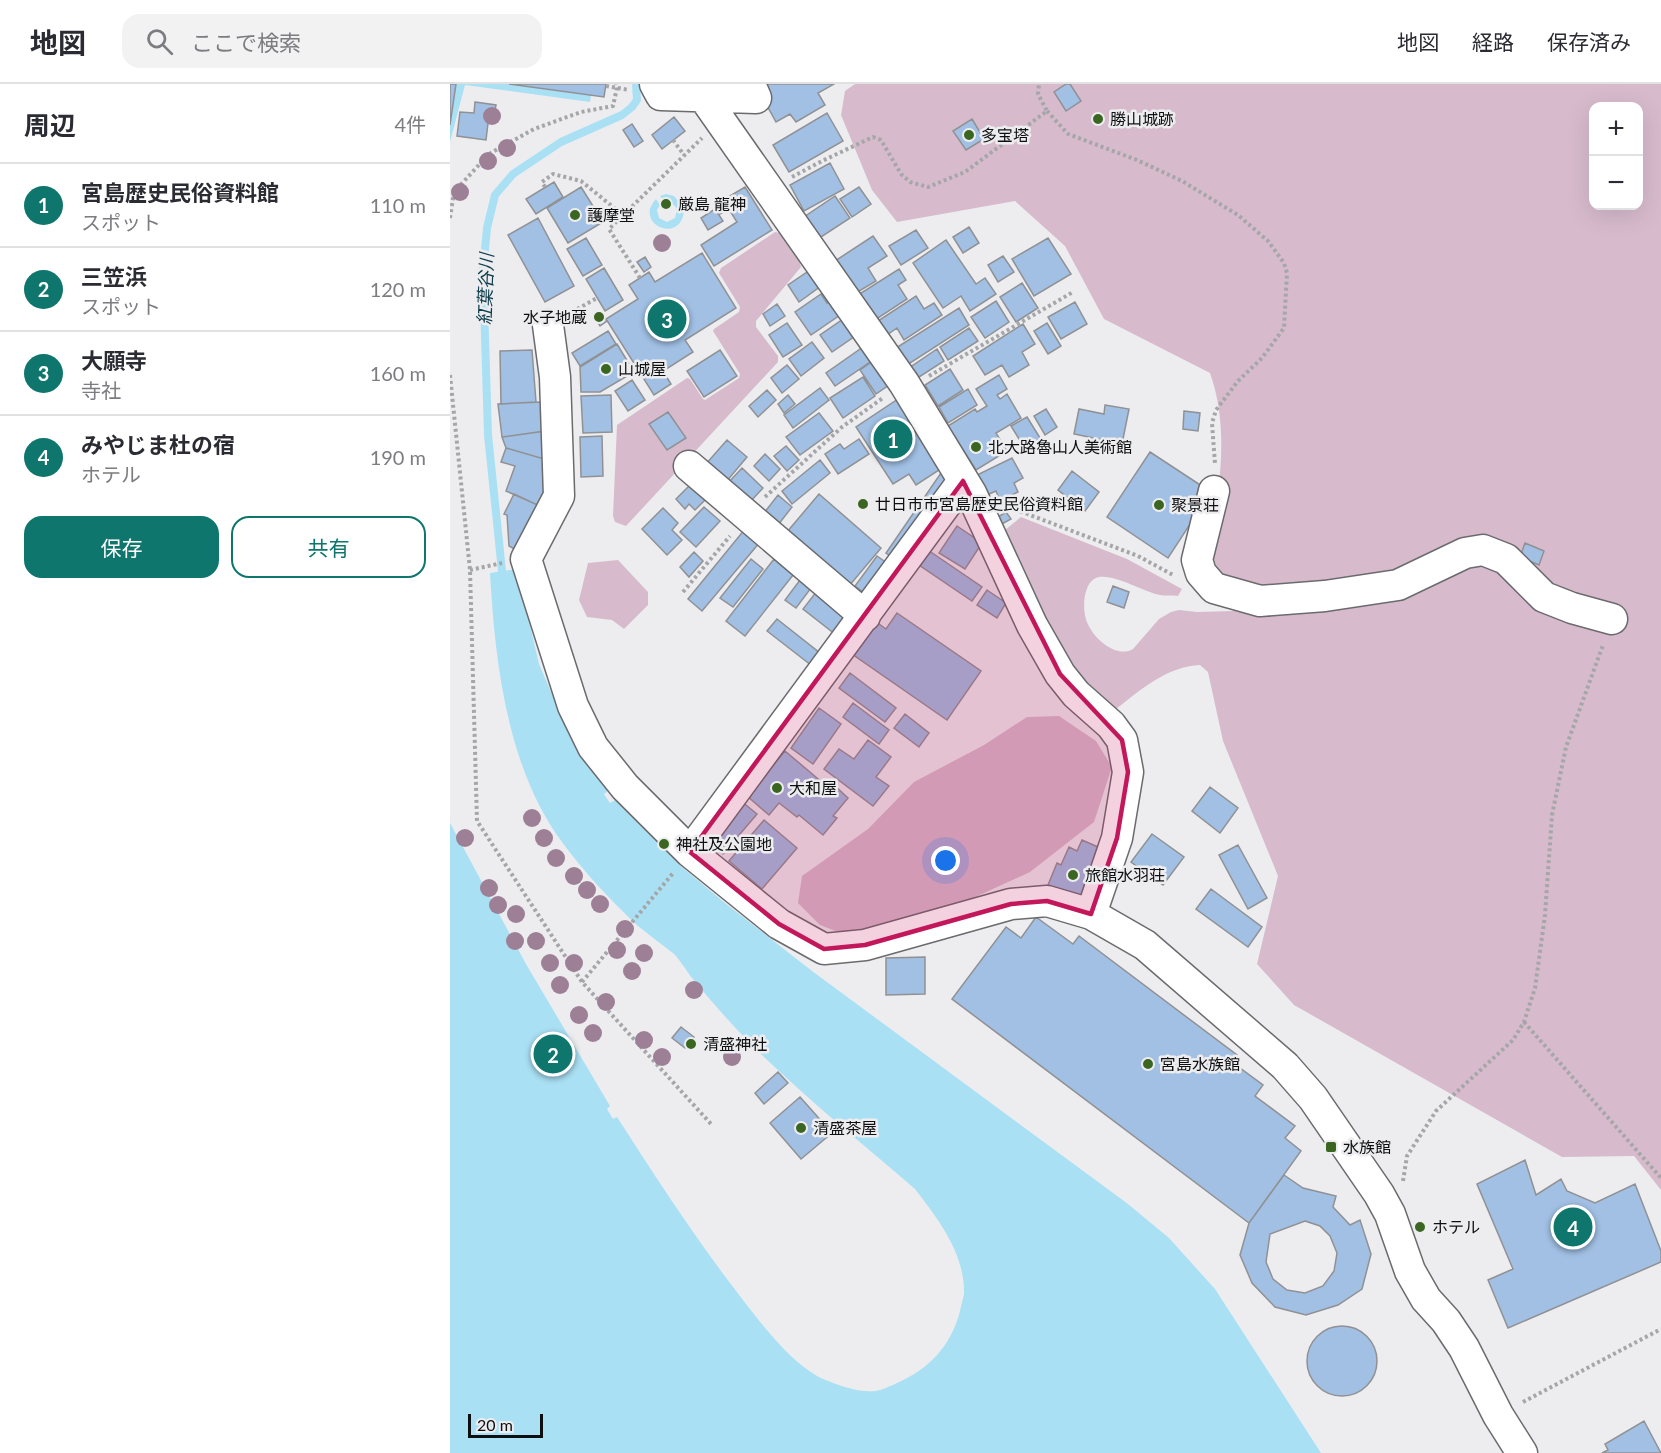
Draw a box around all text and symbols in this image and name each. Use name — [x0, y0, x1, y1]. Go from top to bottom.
search box — [122, 14, 542, 68]
text: 地図 — [30, 25, 86, 59]
icon: search — [143, 25, 176, 58]
text: ここで検索 — [191, 29, 301, 56]
text: 地図 — [1397, 29, 1439, 54]
text: 経路 — [1472, 29, 1514, 54]
text: 保存済み — [1547, 29, 1631, 54]
map controls — [1589, 102, 1643, 210]
button: + — [1589, 102, 1643, 156]
text: 周辺 — [24, 109, 76, 141]
place label: 勝山城跡 — [1110, 109, 1174, 128]
text: 4件 — [394, 112, 426, 136]
marker: 勝山城跡 — [1091, 112, 1105, 126]
place label: 多宝塔 — [981, 125, 1029, 144]
marker: 多宝塔 — [962, 128, 976, 142]
button: − — [1589, 156, 1643, 210]
text: 宮島歴史民俗資料館 — [81, 179, 279, 206]
text: 1 — [38, 193, 49, 217]
text: 110 m — [370, 193, 426, 217]
place label: 厳島 龍神 — [678, 194, 746, 213]
marker: 厳島 龍神 — [659, 197, 673, 211]
place label: 護摩堂 — [587, 205, 635, 224]
marker: 護摩堂 — [568, 208, 582, 222]
text: スポット — [81, 210, 161, 234]
water label: 紅葉谷川 — [473, 251, 497, 325]
text: 三笠浜 — [81, 263, 147, 290]
text: 2 — [38, 277, 49, 301]
text: 120 m — [370, 277, 426, 301]
text: スポット — [81, 294, 161, 318]
pin: 3 — [648, 296, 686, 342]
place label: 水子地蔵 — [523, 307, 587, 326]
marker: 水子地蔵 — [592, 310, 606, 324]
text: 大願寺 — [81, 347, 147, 374]
place label: 山城屋 — [618, 359, 666, 378]
text: 3 — [38, 361, 49, 385]
text: 160 m — [370, 361, 426, 385]
marker: 山城屋 — [599, 362, 613, 376]
text: 寺社 — [81, 378, 121, 402]
pin: 1 — [874, 416, 912, 462]
text: みやじま杜の宿 — [81, 431, 235, 458]
place label: 北大路魯山人美術館 — [988, 437, 1132, 456]
marker: 北大路魯山人美術館 — [969, 440, 983, 454]
text: 4 — [38, 445, 49, 469]
text: 190 m — [370, 445, 426, 469]
text: ホテル — [81, 462, 141, 486]
place label: 廿日市市宮島歴史民俗資料館 — [875, 494, 1083, 513]
place label: 聚景荘 — [1171, 495, 1219, 514]
marker: 廿日市市宮島歴史民俗資料館 — [856, 497, 870, 511]
marker: 聚景荘 — [1152, 498, 1166, 512]
button: 保存 — [24, 516, 219, 578]
button: 共有 — [231, 516, 426, 578]
place label: 大和屋 — [789, 778, 837, 797]
marker: 大和屋 — [770, 781, 784, 795]
place label: 神社及公園地 — [676, 834, 772, 853]
marker: 神社及公園地 — [657, 837, 671, 851]
your location — [931, 846, 960, 875]
place label: 旅館水羽荘 — [1085, 865, 1165, 884]
marker: 旅館水羽荘 — [1066, 868, 1080, 882]
pin: 2 — [534, 1032, 572, 1076]
place label: 清盛神社 — [703, 1034, 767, 1053]
marker: 清盛神社 — [684, 1037, 698, 1051]
place label: 宮島水族館 — [1160, 1054, 1240, 1073]
marker: 宮島水族館 — [1141, 1057, 1155, 1071]
place label: 清盛茶屋 — [813, 1118, 877, 1137]
marker: 清盛茶屋 — [794, 1121, 808, 1135]
place label: 水族館 — [1343, 1137, 1391, 1156]
marker: 水族館 — [1324, 1140, 1338, 1154]
pin: 4 — [1554, 1204, 1592, 1250]
place label: ホテル — [1432, 1217, 1480, 1236]
marker: ホテル — [1413, 1220, 1427, 1234]
scale bar — [468, 1411, 543, 1438]
text: 20 m — [477, 1415, 513, 1434]

